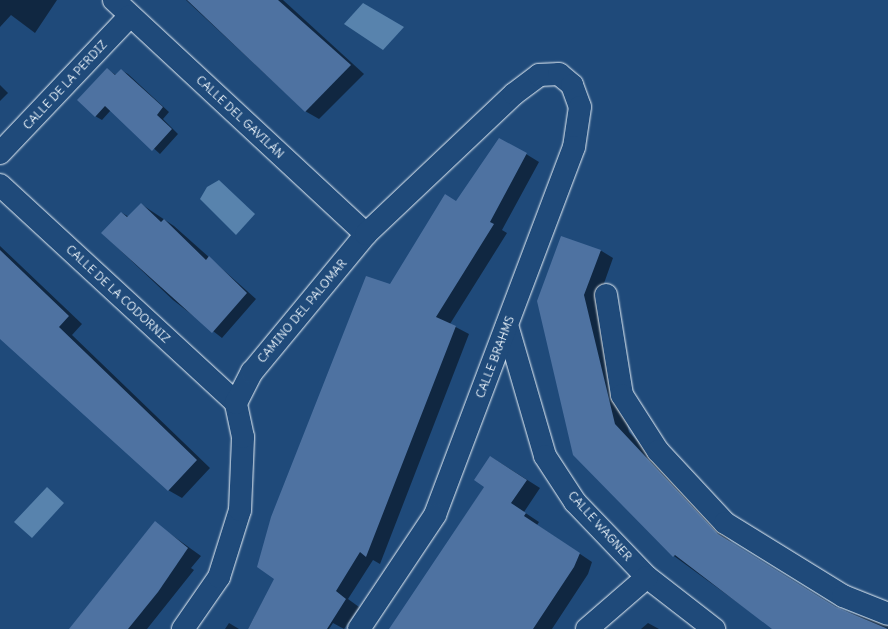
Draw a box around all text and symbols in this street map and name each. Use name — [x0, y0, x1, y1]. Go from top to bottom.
street label: CALLE DE LA PERDIZ — [20, 38, 110, 132]
street label: CALLE DEL GAVILÁN — [193, 73, 287, 161]
street label: CALLE DE LA CODORNIZ — [63, 242, 173, 346]
street label: CAMINO DEL PALOMAR — [254, 256, 350, 366]
street label: CALLE BRAHMS — [473, 314, 517, 400]
street label: CALLE WAGNER — [565, 488, 635, 564]

